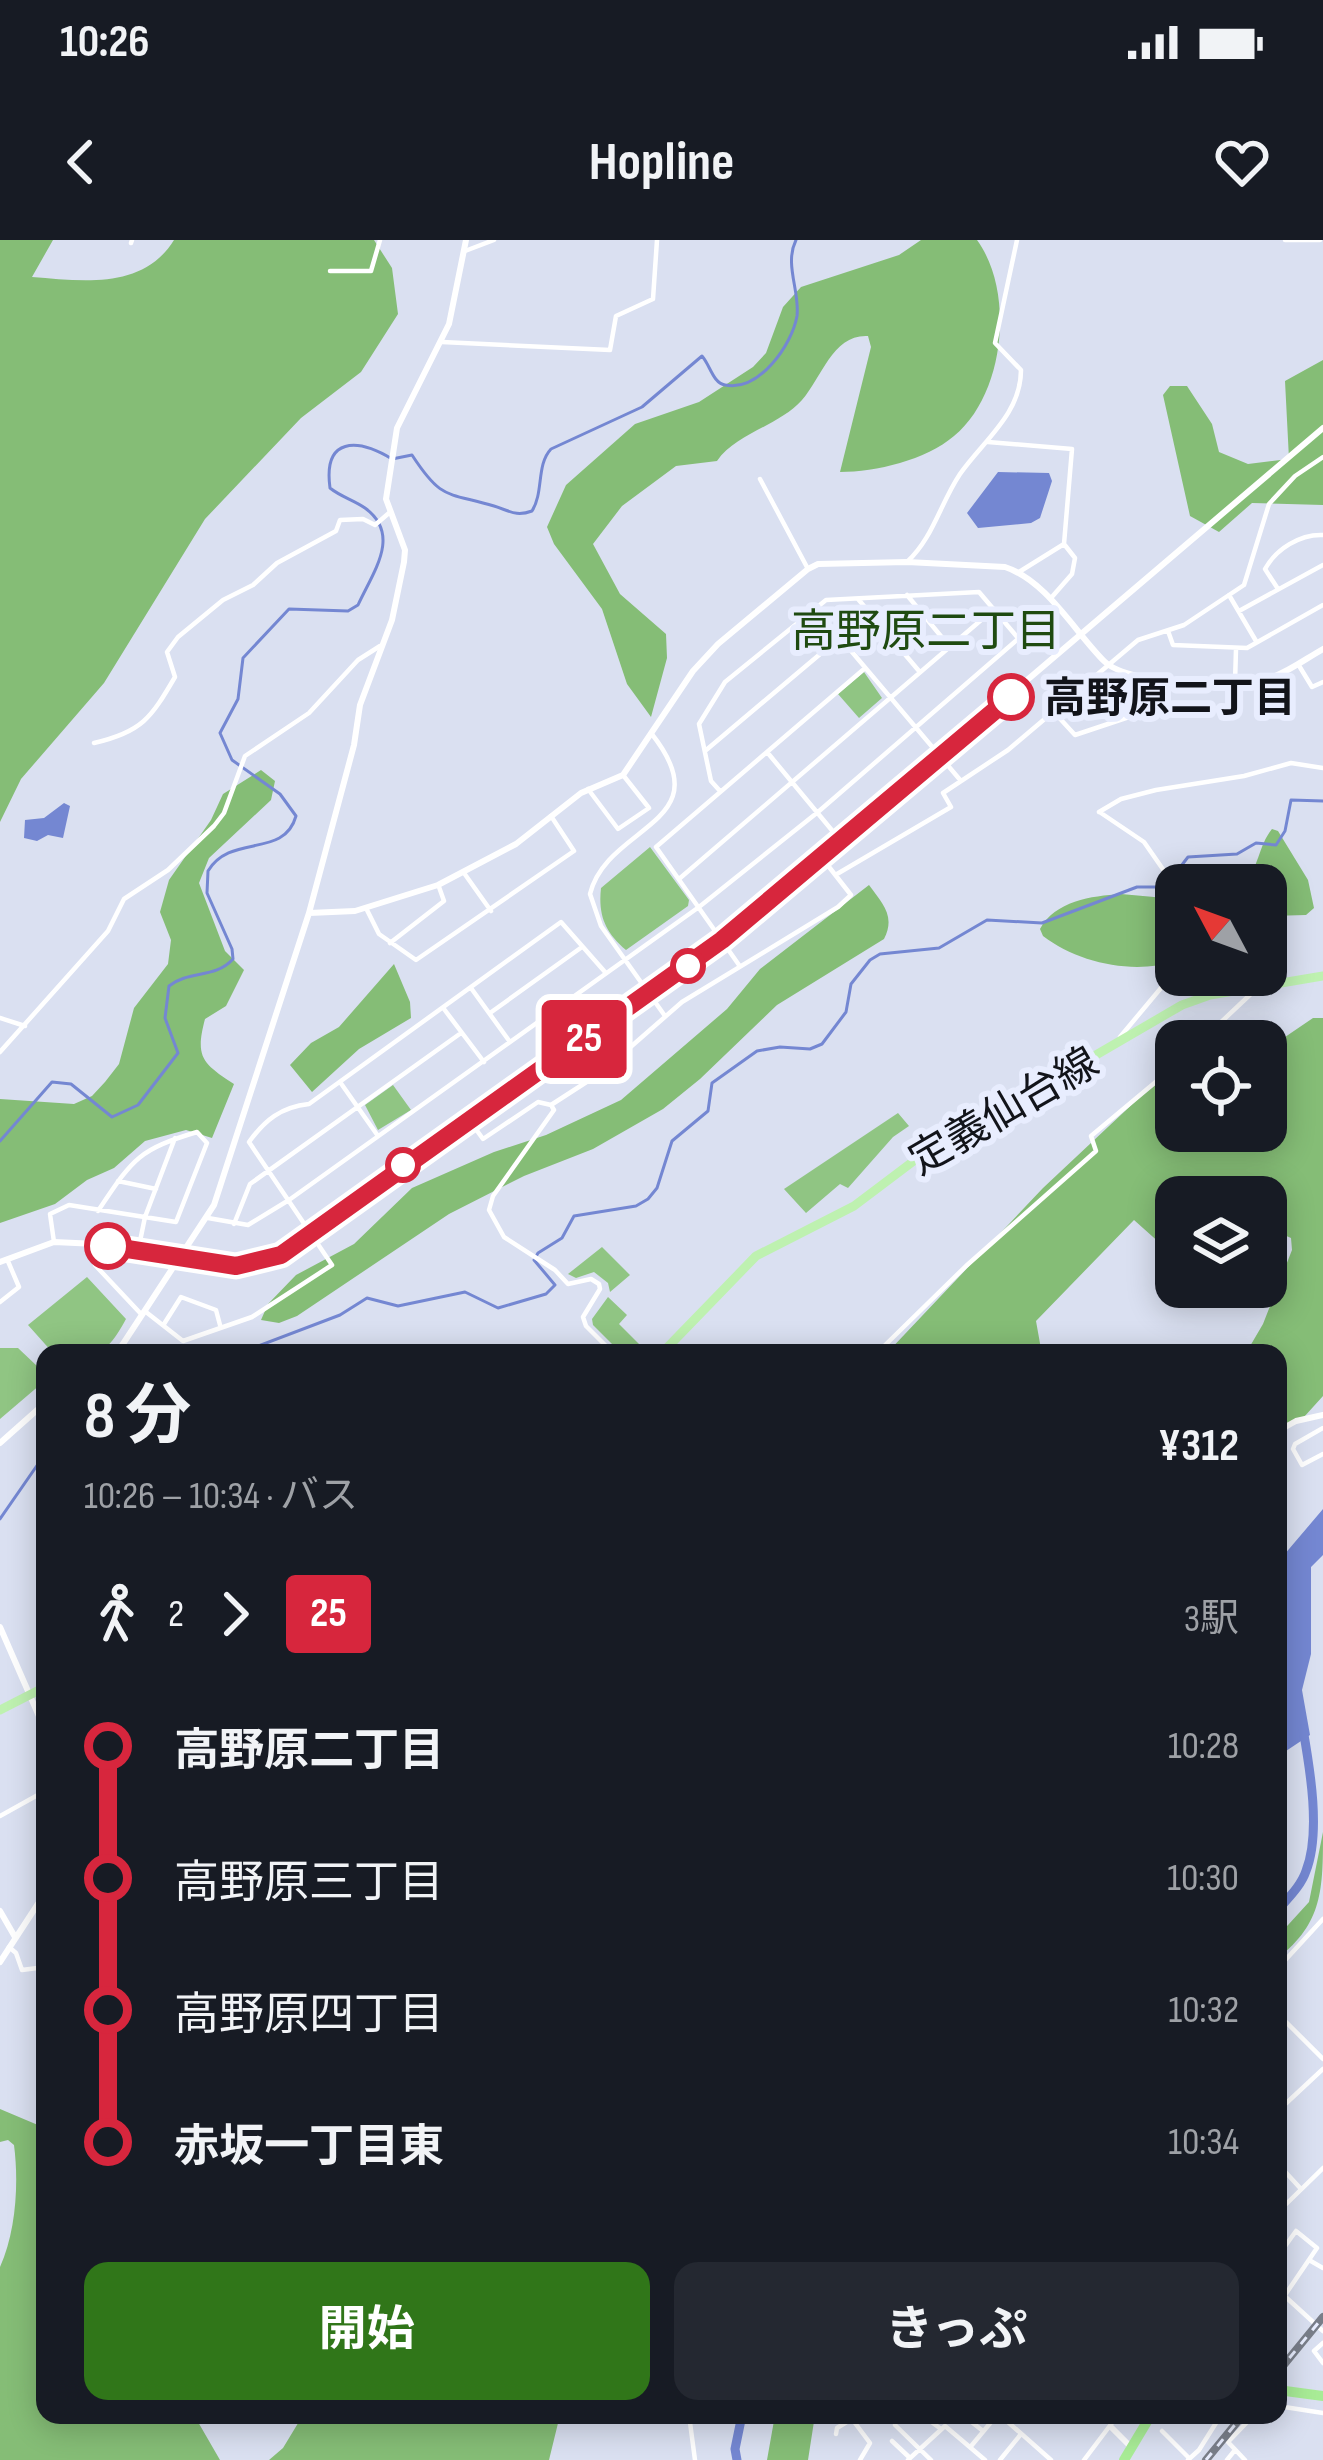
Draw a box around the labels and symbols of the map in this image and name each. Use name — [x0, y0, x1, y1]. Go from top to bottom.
district label: 高野原二丁目 — [791, 605, 1061, 660]
place label: 高野原二丁目 — [1044, 674, 1296, 725]
marker: 高野原二丁目 — [989, 675, 1033, 719]
north arrow — [1155, 864, 1287, 996]
unlabelled marker — [672, 950, 704, 982]
line badge: 25 — [530, 1000, 638, 1078]
street label: 定義仙台線 — [901, 1038, 1108, 1187]
unlabelled marker — [387, 1149, 419, 1181]
unlabelled marker — [86, 1224, 130, 1268]

